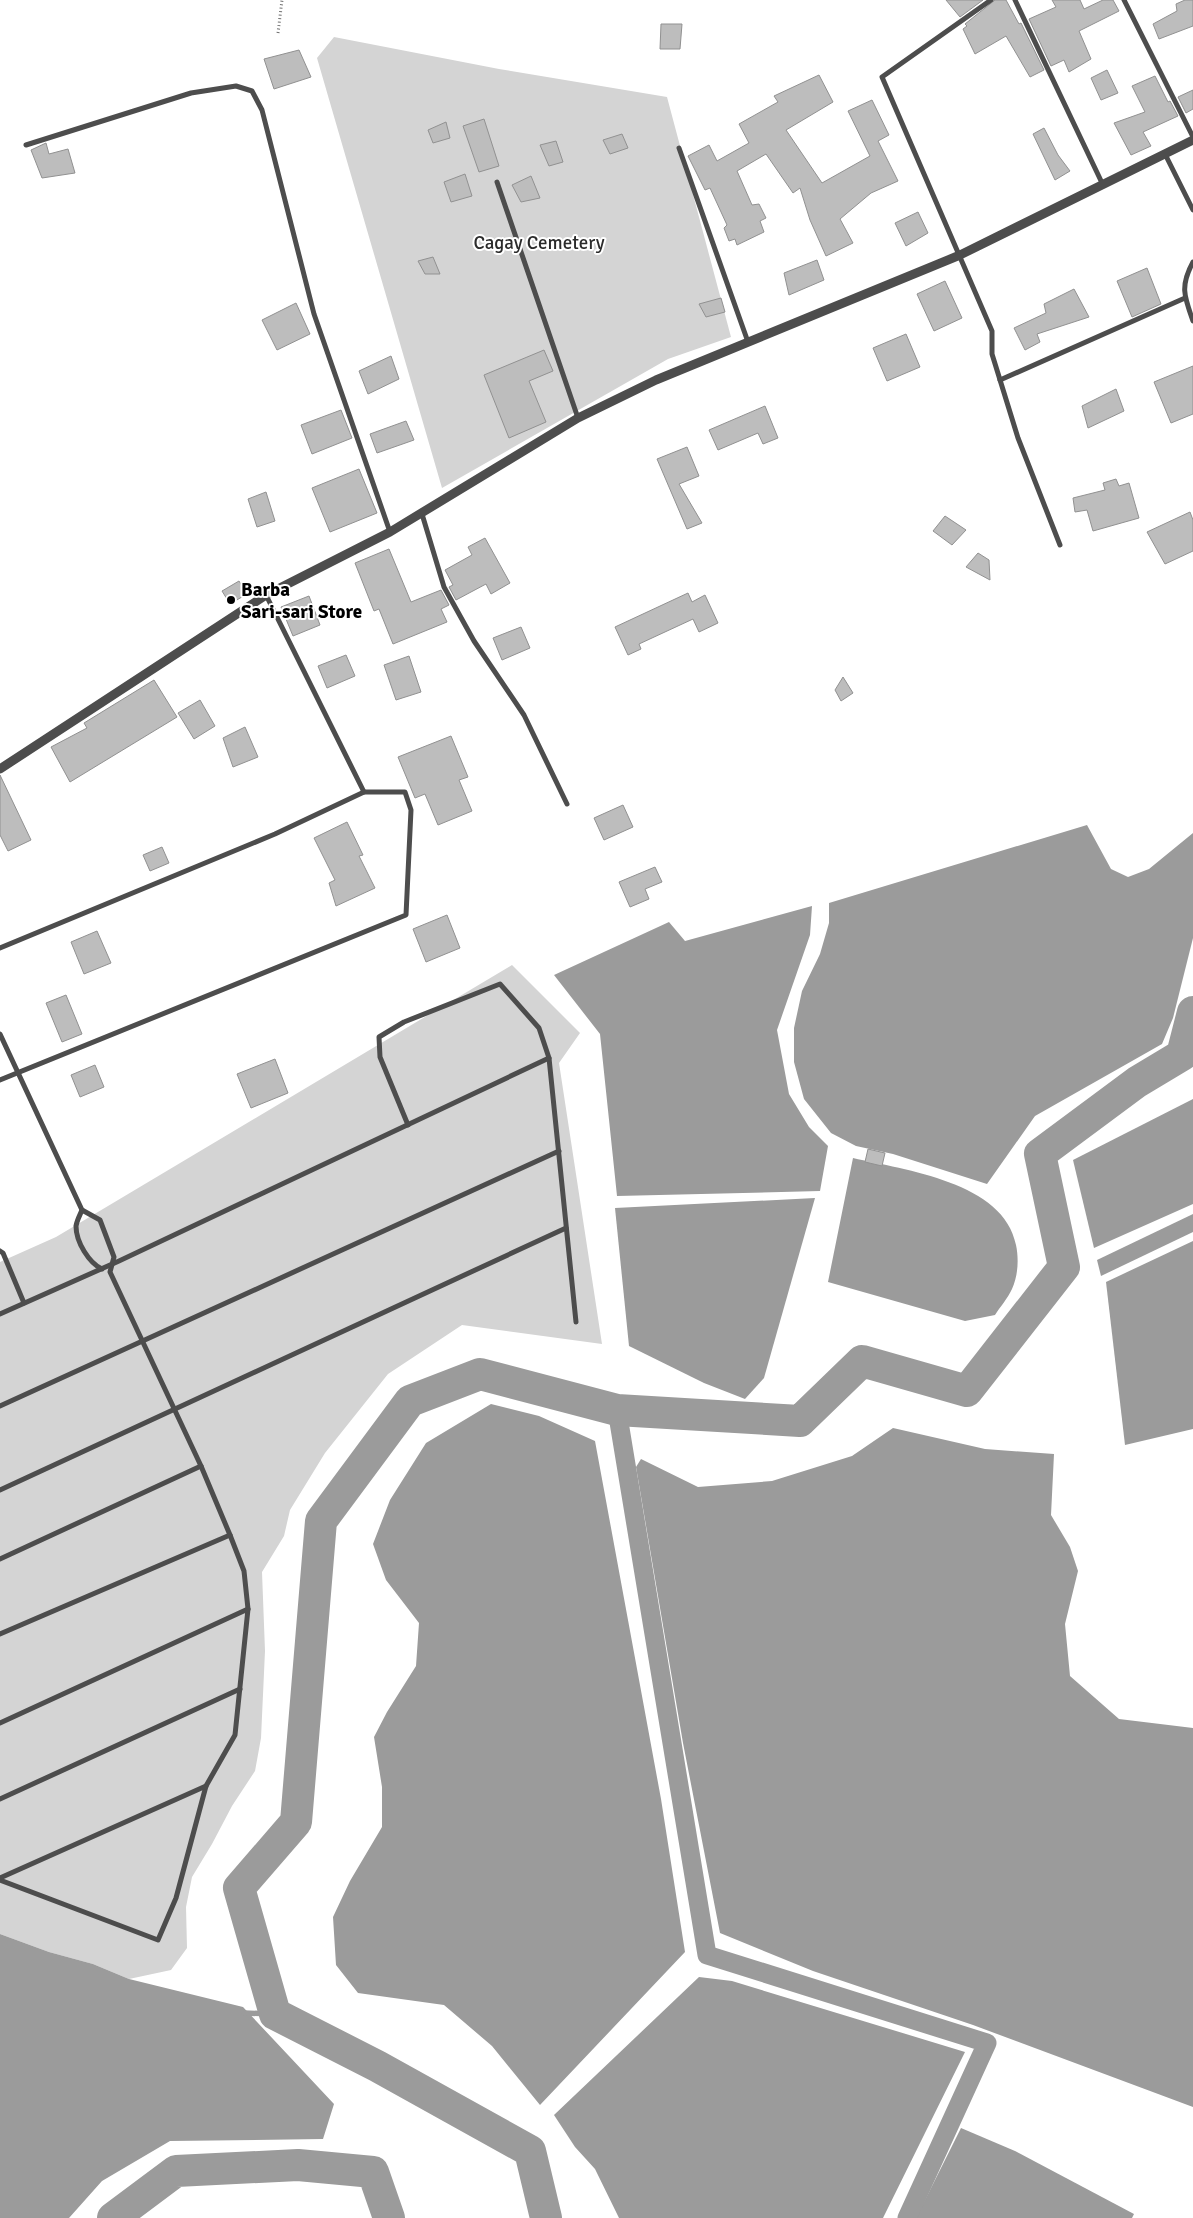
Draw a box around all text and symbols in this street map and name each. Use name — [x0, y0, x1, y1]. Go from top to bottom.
park label: Cagay Cemetery — [473, 231, 605, 255]
place label: Barba Sari-sari Store — [241, 578, 362, 624]
marker: Barba Sari-sari Store — [225, 594, 237, 606]

